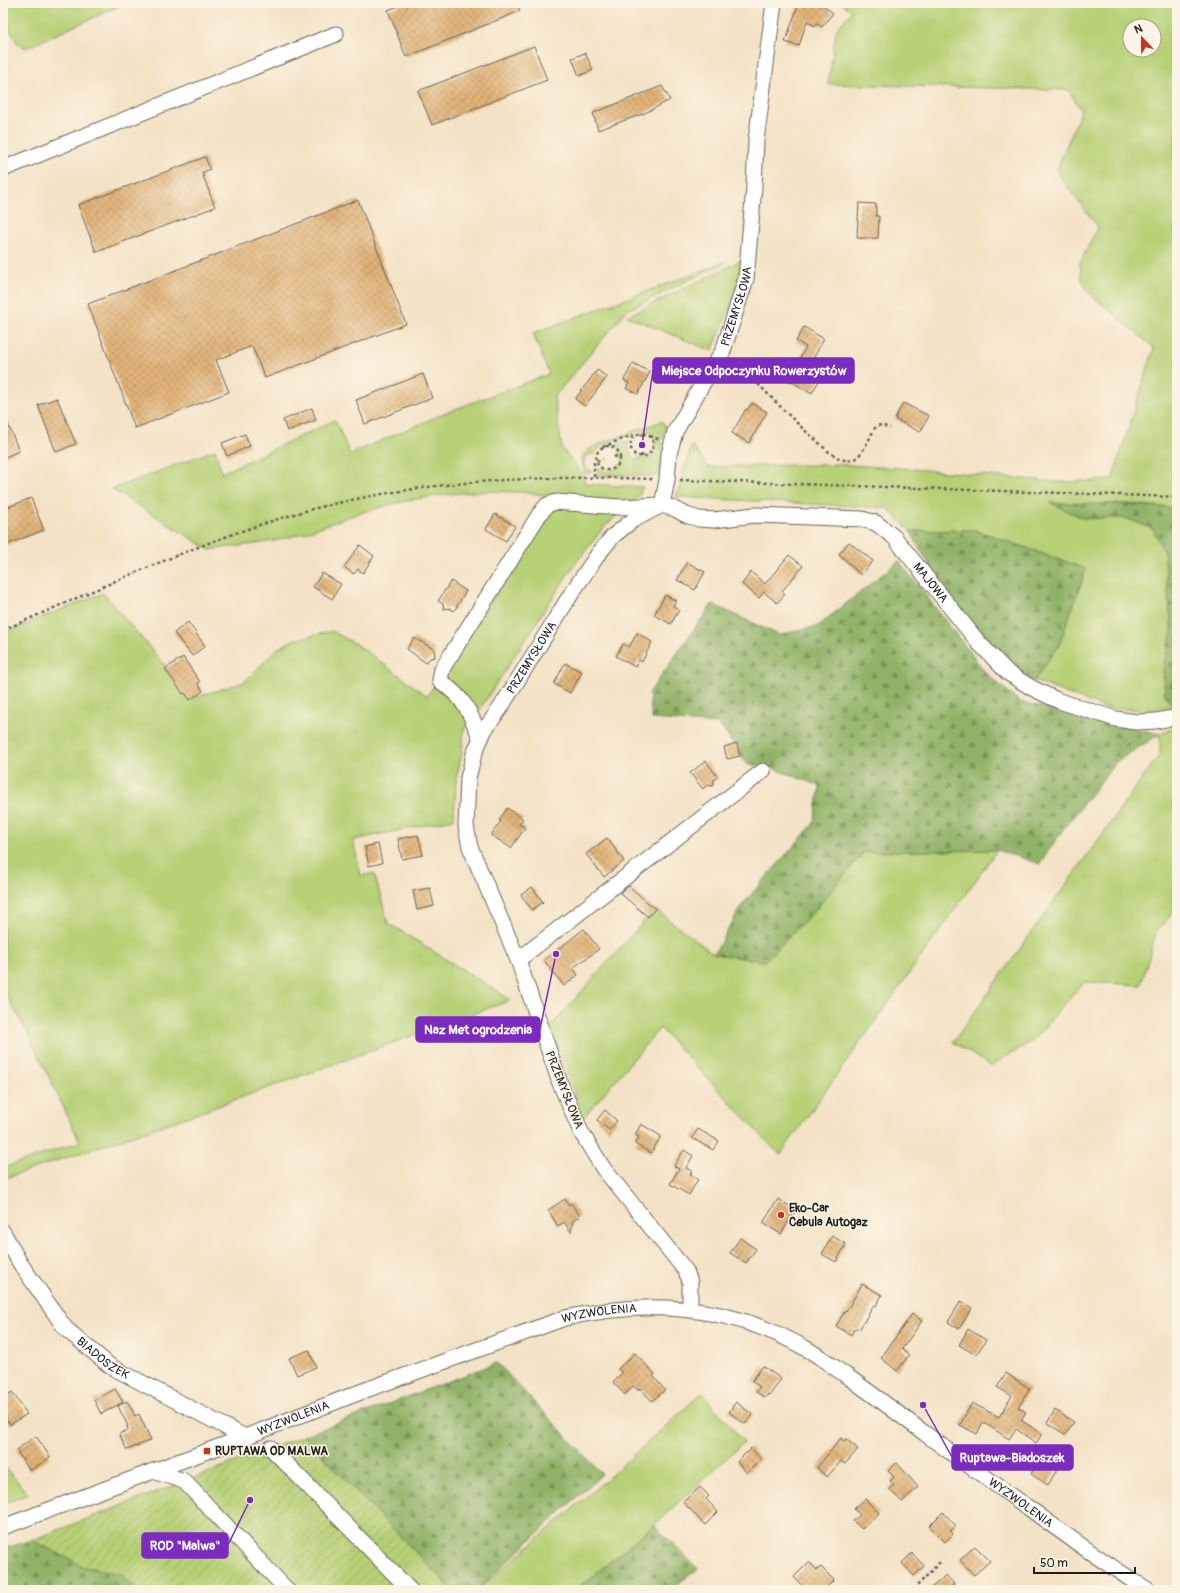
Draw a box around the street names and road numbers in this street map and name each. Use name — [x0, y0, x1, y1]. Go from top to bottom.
street label: PRZEMYSŁOWA — [718, 266, 755, 348]
street label: MAJOWA — [910, 560, 951, 606]
street label: PRZEMYSŁOWA — [503, 618, 560, 697]
street label: PRZEMYSŁOWA — [542, 1049, 586, 1131]
street label: WYZWOLENIA — [560, 1301, 637, 1326]
street label: BIADOSZEK — [74, 1334, 132, 1382]
street label: WYZWOLENIA — [255, 1397, 331, 1439]
street label: WYZWOLENIA — [986, 1474, 1056, 1531]

